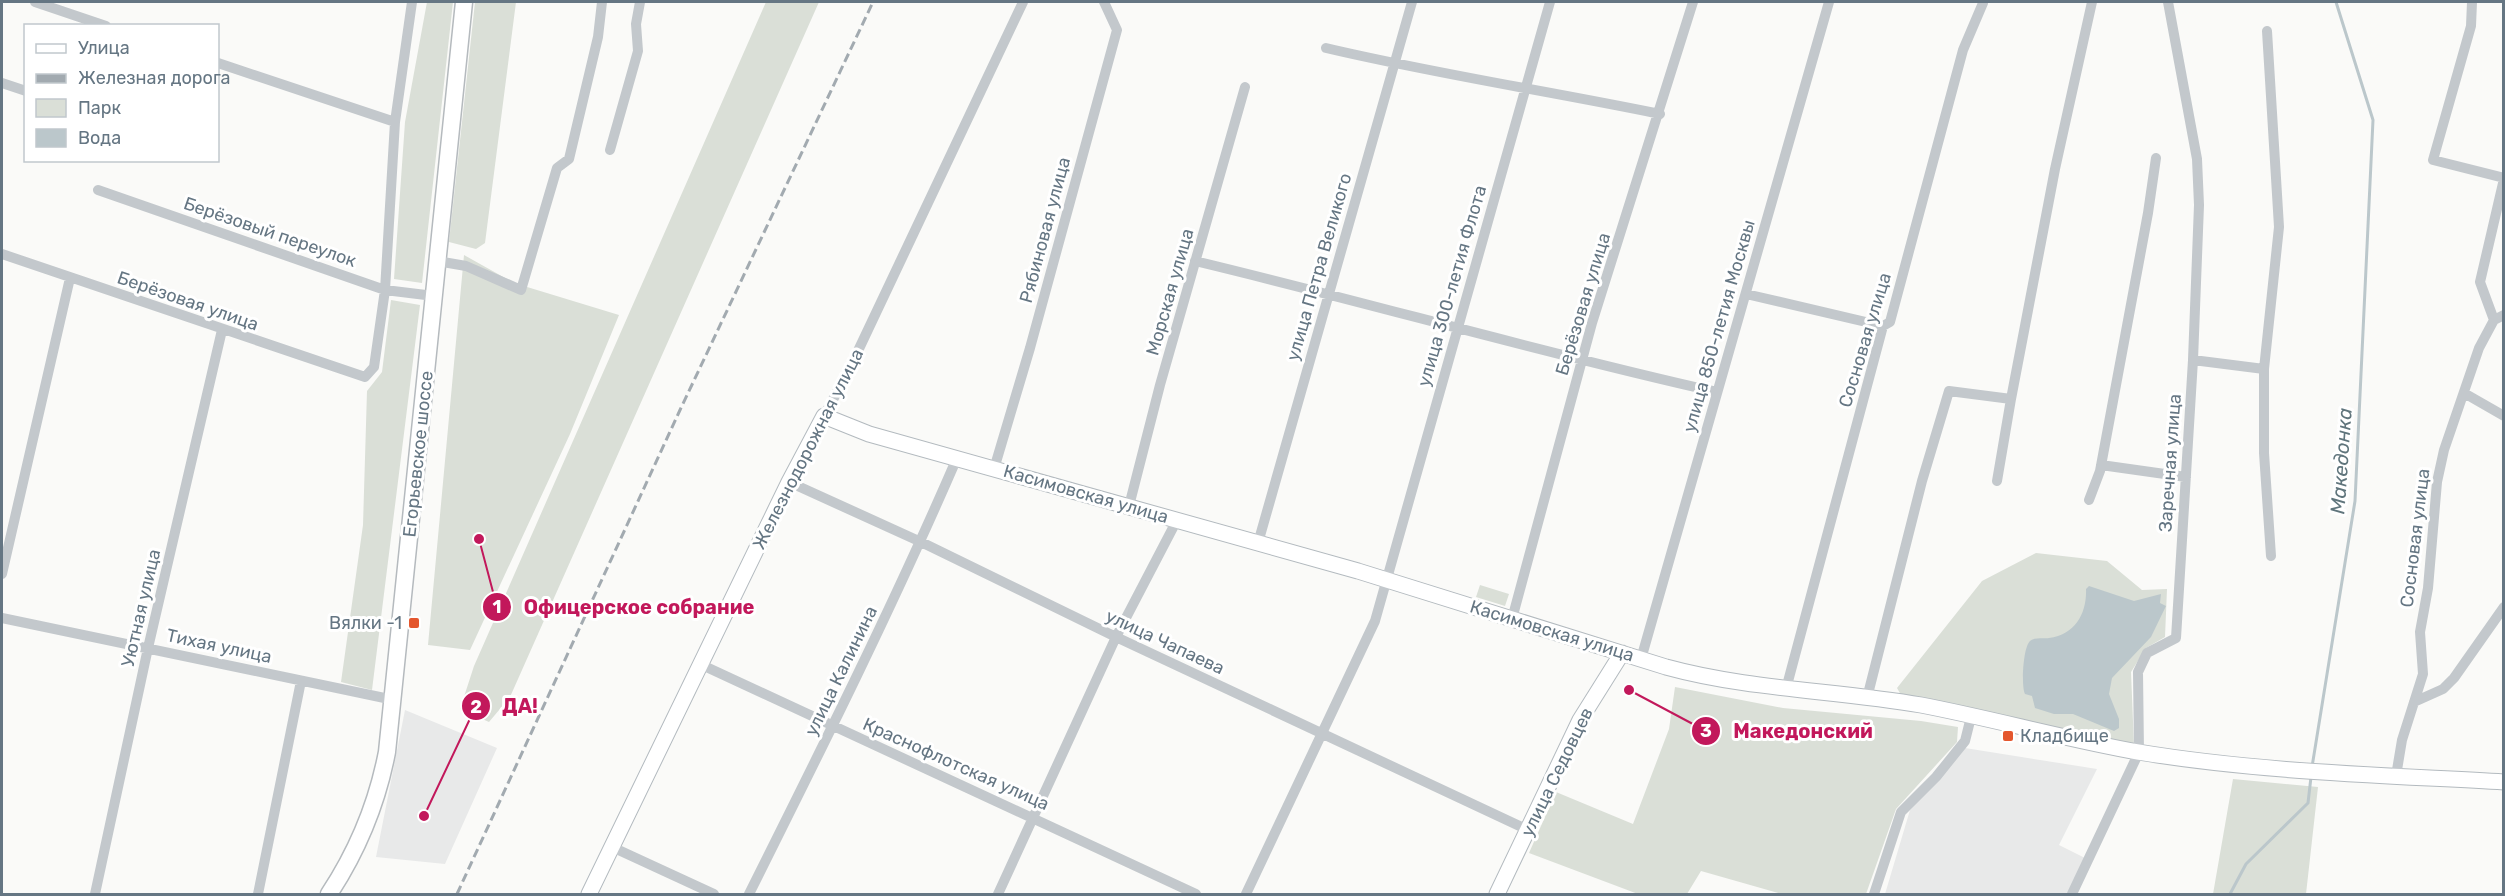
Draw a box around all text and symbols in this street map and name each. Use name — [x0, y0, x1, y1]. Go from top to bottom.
legend — [24, 24, 219, 162]
text: Улица — [78, 37, 130, 59]
text: Железная дорога — [78, 67, 231, 89]
text: Парк — [78, 97, 122, 119]
text: Вода — [78, 127, 121, 149]
street label: Рябиновая улица — [1015, 155, 1075, 305]
street label: улица Петра Великого — [1282, 171, 1356, 363]
street label: улица 300-летия Флота — [1413, 183, 1491, 389]
street label: Берёзовый переулок — [181, 192, 360, 272]
street label: улица 850-летия Москвы — [1678, 217, 1760, 435]
street label: Морская улица — [1141, 226, 1199, 358]
street label: Берёзовая улица — [1551, 230, 1615, 378]
street label: Берёзовая улица — [114, 267, 262, 335]
street label: Сосновая улица — [1834, 270, 1896, 410]
street label: Железнодорожная улица — [748, 345, 868, 553]
street label: Егорьевское шоссе — [398, 370, 438, 538]
street label: Заречная улица — [2154, 393, 2186, 533]
water label: Македонка — [2325, 407, 2357, 515]
street label: Касимовская улица — [1001, 460, 1171, 528]
street label: Сосновая улица — [2396, 467, 2434, 609]
street label: Уютная улица — [117, 547, 165, 669]
callout: Офицерское собрание — [482, 588, 766, 626]
text: Офицерское собрание — [524, 595, 754, 619]
text: 1 — [493, 596, 501, 618]
street label: Касимовская улица — [1467, 596, 1637, 666]
street label: улица Калинина — [800, 602, 882, 740]
street label: улица Чапаева — [1102, 605, 1228, 679]
place label: Вялки -1 — [329, 612, 402, 634]
marker: Вялки -1 — [407, 616, 421, 630]
street label: Тихая улица — [164, 624, 274, 668]
callout: ДА! — [461, 687, 550, 725]
text: ДА! — [502, 694, 538, 718]
text: 2 — [470, 696, 482, 718]
street label: улица Седовцев — [1516, 704, 1598, 840]
callout: Македонский — [1691, 712, 1885, 750]
street label: Краснофлотская улица — [859, 713, 1053, 815]
text: Македонский — [1733, 719, 1873, 743]
text: 3 — [1700, 720, 1712, 742]
place label: Кладбище — [2020, 725, 2109, 747]
marker: Кладбище — [2001, 729, 2015, 743]

